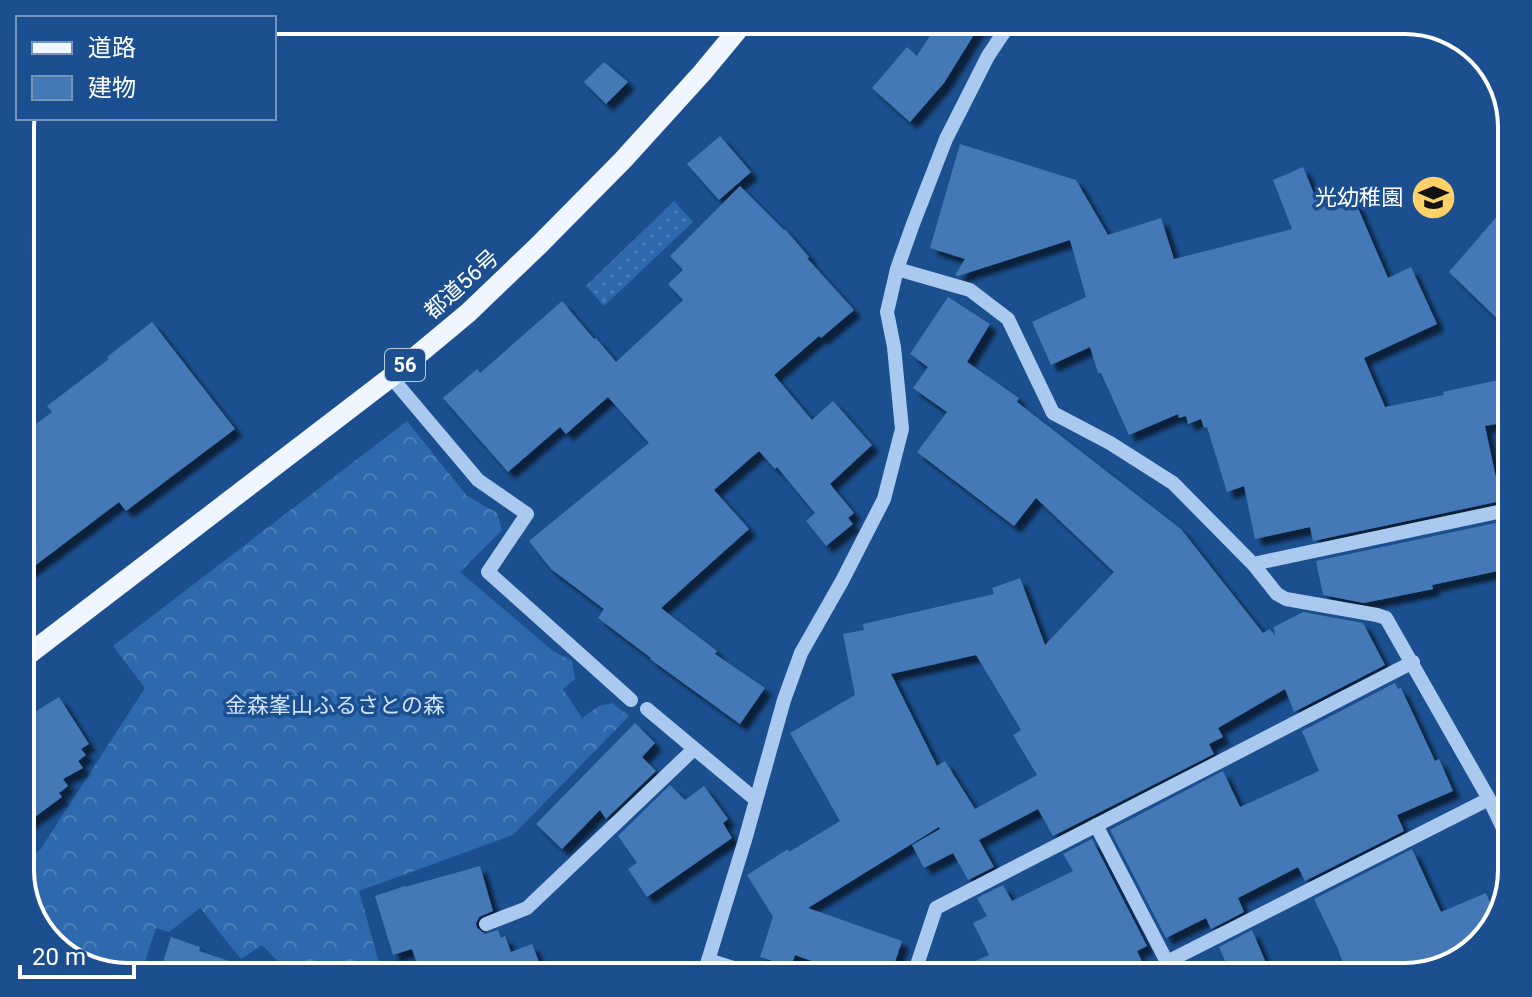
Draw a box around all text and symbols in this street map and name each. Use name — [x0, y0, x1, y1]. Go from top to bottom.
legend — [16, 16, 276, 120]
text: 道路 — [88, 34, 136, 62]
text: 建物 — [88, 74, 136, 102]
school or university icon: 光幼稚園 — [1410, 173, 1458, 221]
place label: 光幼稚園 — [1315, 185, 1403, 210]
street label: 都道56号 — [419, 245, 503, 324]
road number: 56 — [385, 349, 425, 381]
park label: 金森峯山ふるさとの森 — [225, 693, 445, 718]
scale bar — [20, 929, 134, 979]
text: 20 m — [32, 943, 86, 971]

